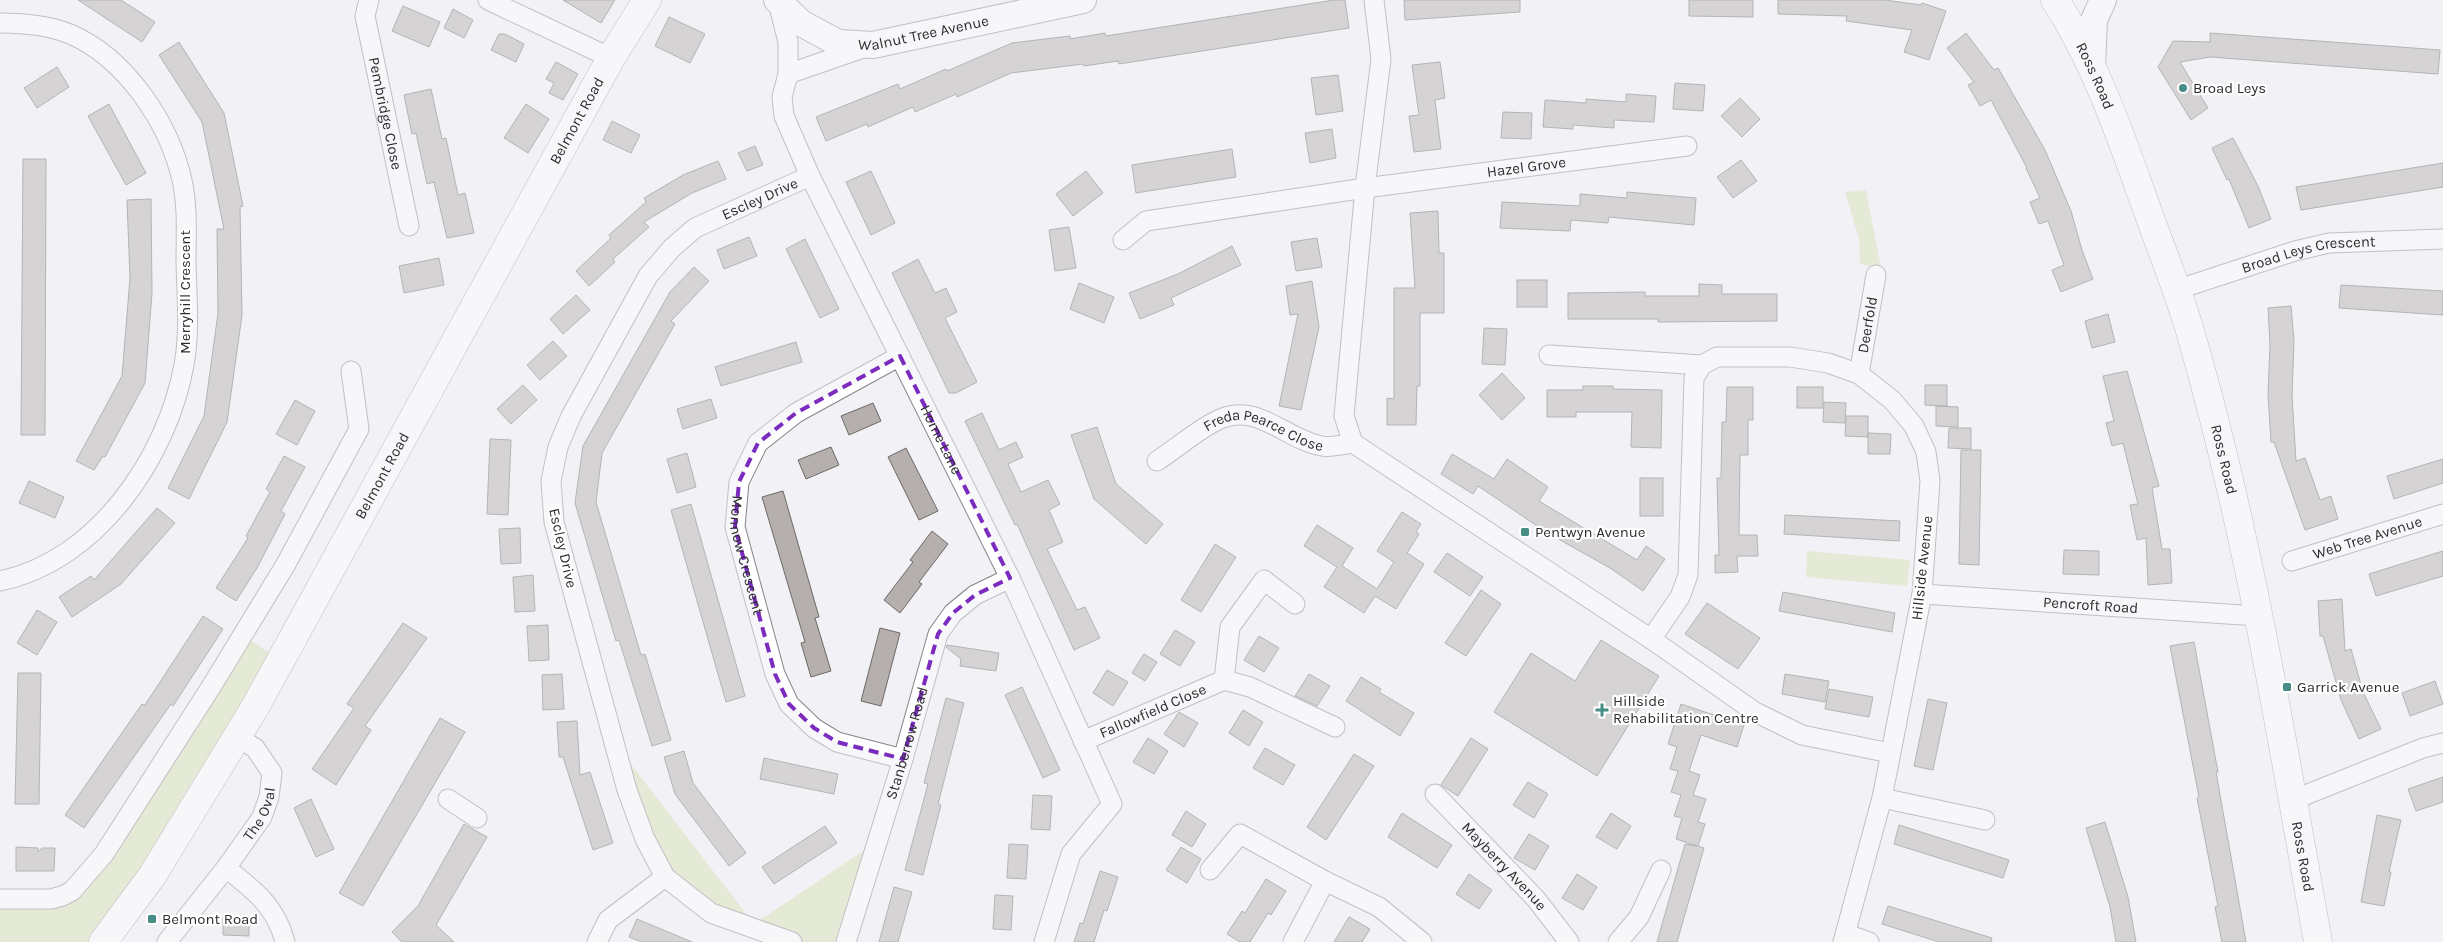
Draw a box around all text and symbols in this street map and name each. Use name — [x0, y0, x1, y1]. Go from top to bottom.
street label: Walnut Tree Avenue — [858, 11, 990, 54]
street label: Ross Road — [2072, 40, 2118, 112]
street label: Pembridge Close — [365, 55, 406, 171]
street label: Belmont Road — [546, 74, 608, 167]
place label: Broad Leys — [2193, 79, 2266, 97]
marker: Broad Leys — [2177, 82, 2189, 94]
street label: Hazel Grove — [1486, 153, 1567, 181]
street label: Escley Drive — [719, 174, 801, 224]
street label: Merryhill Crescent — [176, 230, 194, 354]
street label: Broad Leys Crescent — [2239, 232, 2376, 277]
street label: Deerfold — [1854, 295, 1881, 354]
street label: Home Lane — [916, 402, 966, 478]
street label: Freda Pearce Close — [1200, 406, 1325, 455]
street label: Ross Road — [2207, 422, 2241, 496]
street label: Belmont Road — [351, 429, 413, 522]
street label: Monnow Crescent — [726, 495, 768, 617]
street label: Escley Drive — [545, 506, 581, 590]
street label: Web Tree Avenue — [2311, 512, 2424, 563]
street label: Hillside Avenue — [1908, 515, 1936, 621]
place label: Pentwyn Avenue — [1535, 523, 1646, 541]
marker: Pentwyn Avenue — [1519, 526, 1531, 538]
street label: Pencroft Road — [2042, 593, 2139, 617]
place label: Garrick Avenue — [2297, 678, 2399, 696]
street label: Fallowfield Close — [1097, 680, 1209, 742]
marker: Garrick Avenue — [2281, 681, 2293, 693]
street label: Stanberrow Road — [882, 685, 932, 802]
place label: Hillside Rehabilitation Centre — [1613, 692, 1759, 727]
marker: Hillside Rehabilitation Centre — [1595, 703, 1609, 717]
street label: The Oval — [239, 786, 279, 844]
street label: Mayberry Avenue — [1458, 818, 1550, 914]
street label: Ross Road — [2288, 820, 2318, 893]
place label: Belmont Road — [162, 910, 258, 928]
marker: Belmont Road — [146, 913, 158, 925]

